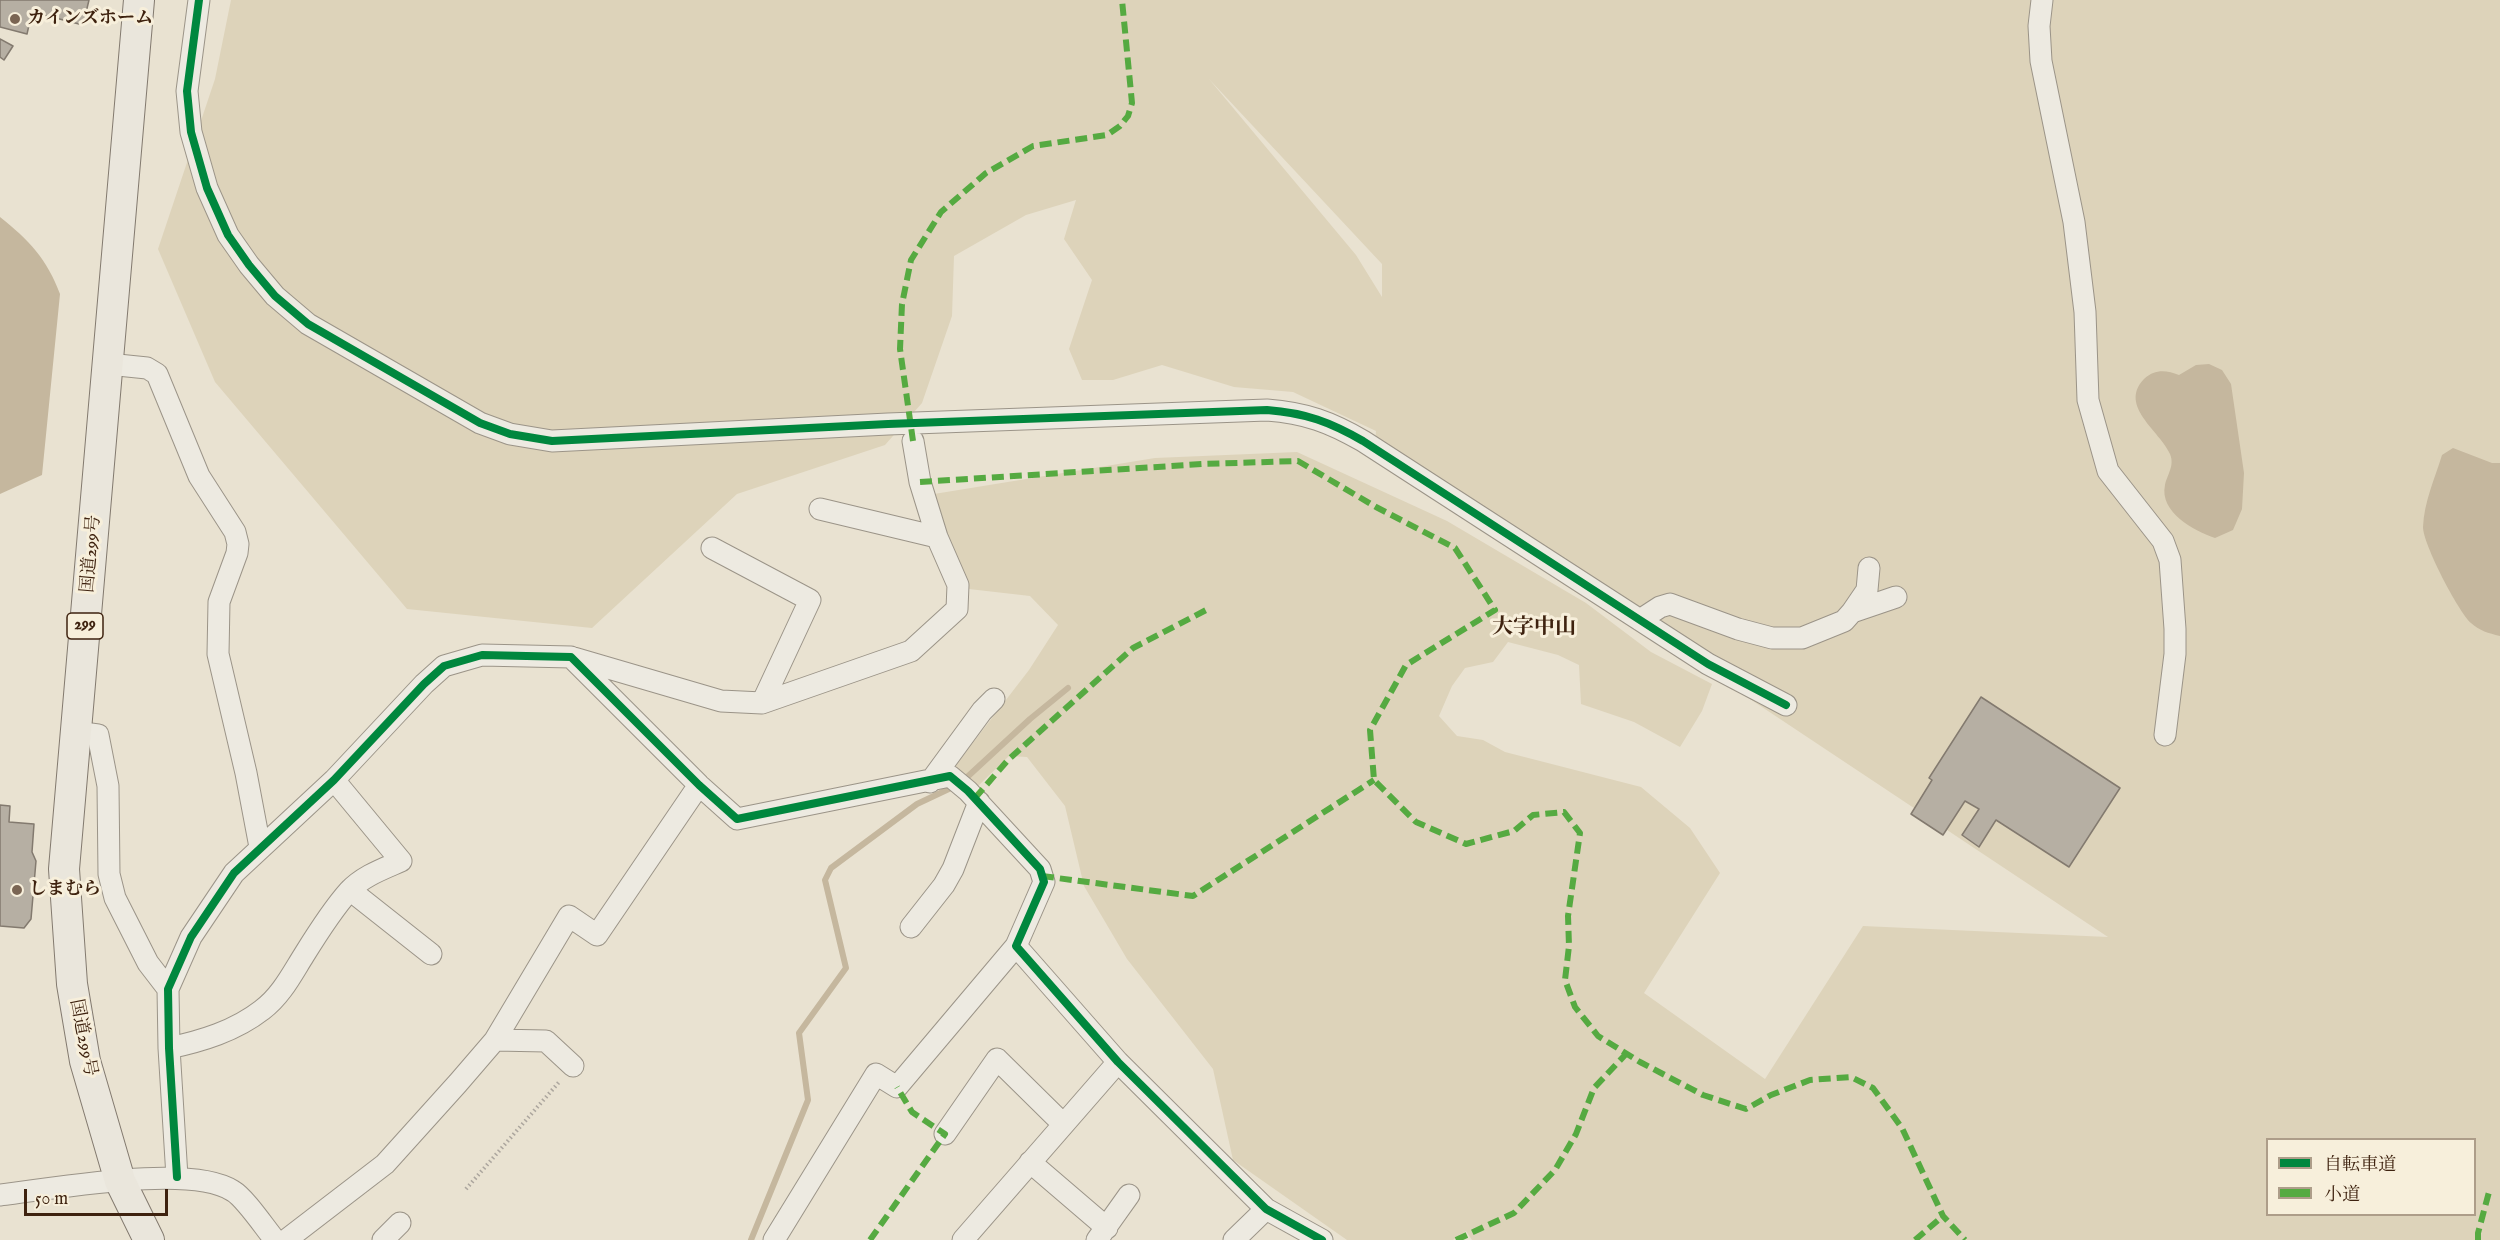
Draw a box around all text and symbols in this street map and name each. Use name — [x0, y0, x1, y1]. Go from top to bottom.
place label: カインズホーム — [27, 8, 153, 30]
marker: カインズホーム — [8, 12, 22, 26]
street label: 国道299号 — [78, 514, 106, 594]
road number: 299 — [67, 613, 103, 639]
district label: 大字中山 — [1492, 616, 1576, 642]
place label: しまむら — [29, 879, 101, 901]
marker: しまむら — [10, 883, 24, 897]
street label: 国道299号 — [64, 998, 100, 1078]
legend — [2266, 1138, 2476, 1216]
text: 自転車道 — [2324, 1154, 2396, 1177]
scale bar — [27, 1177, 171, 1215]
text: 小道 — [2324, 1184, 2360, 1207]
text: 50 m — [35, 1188, 68, 1211]

